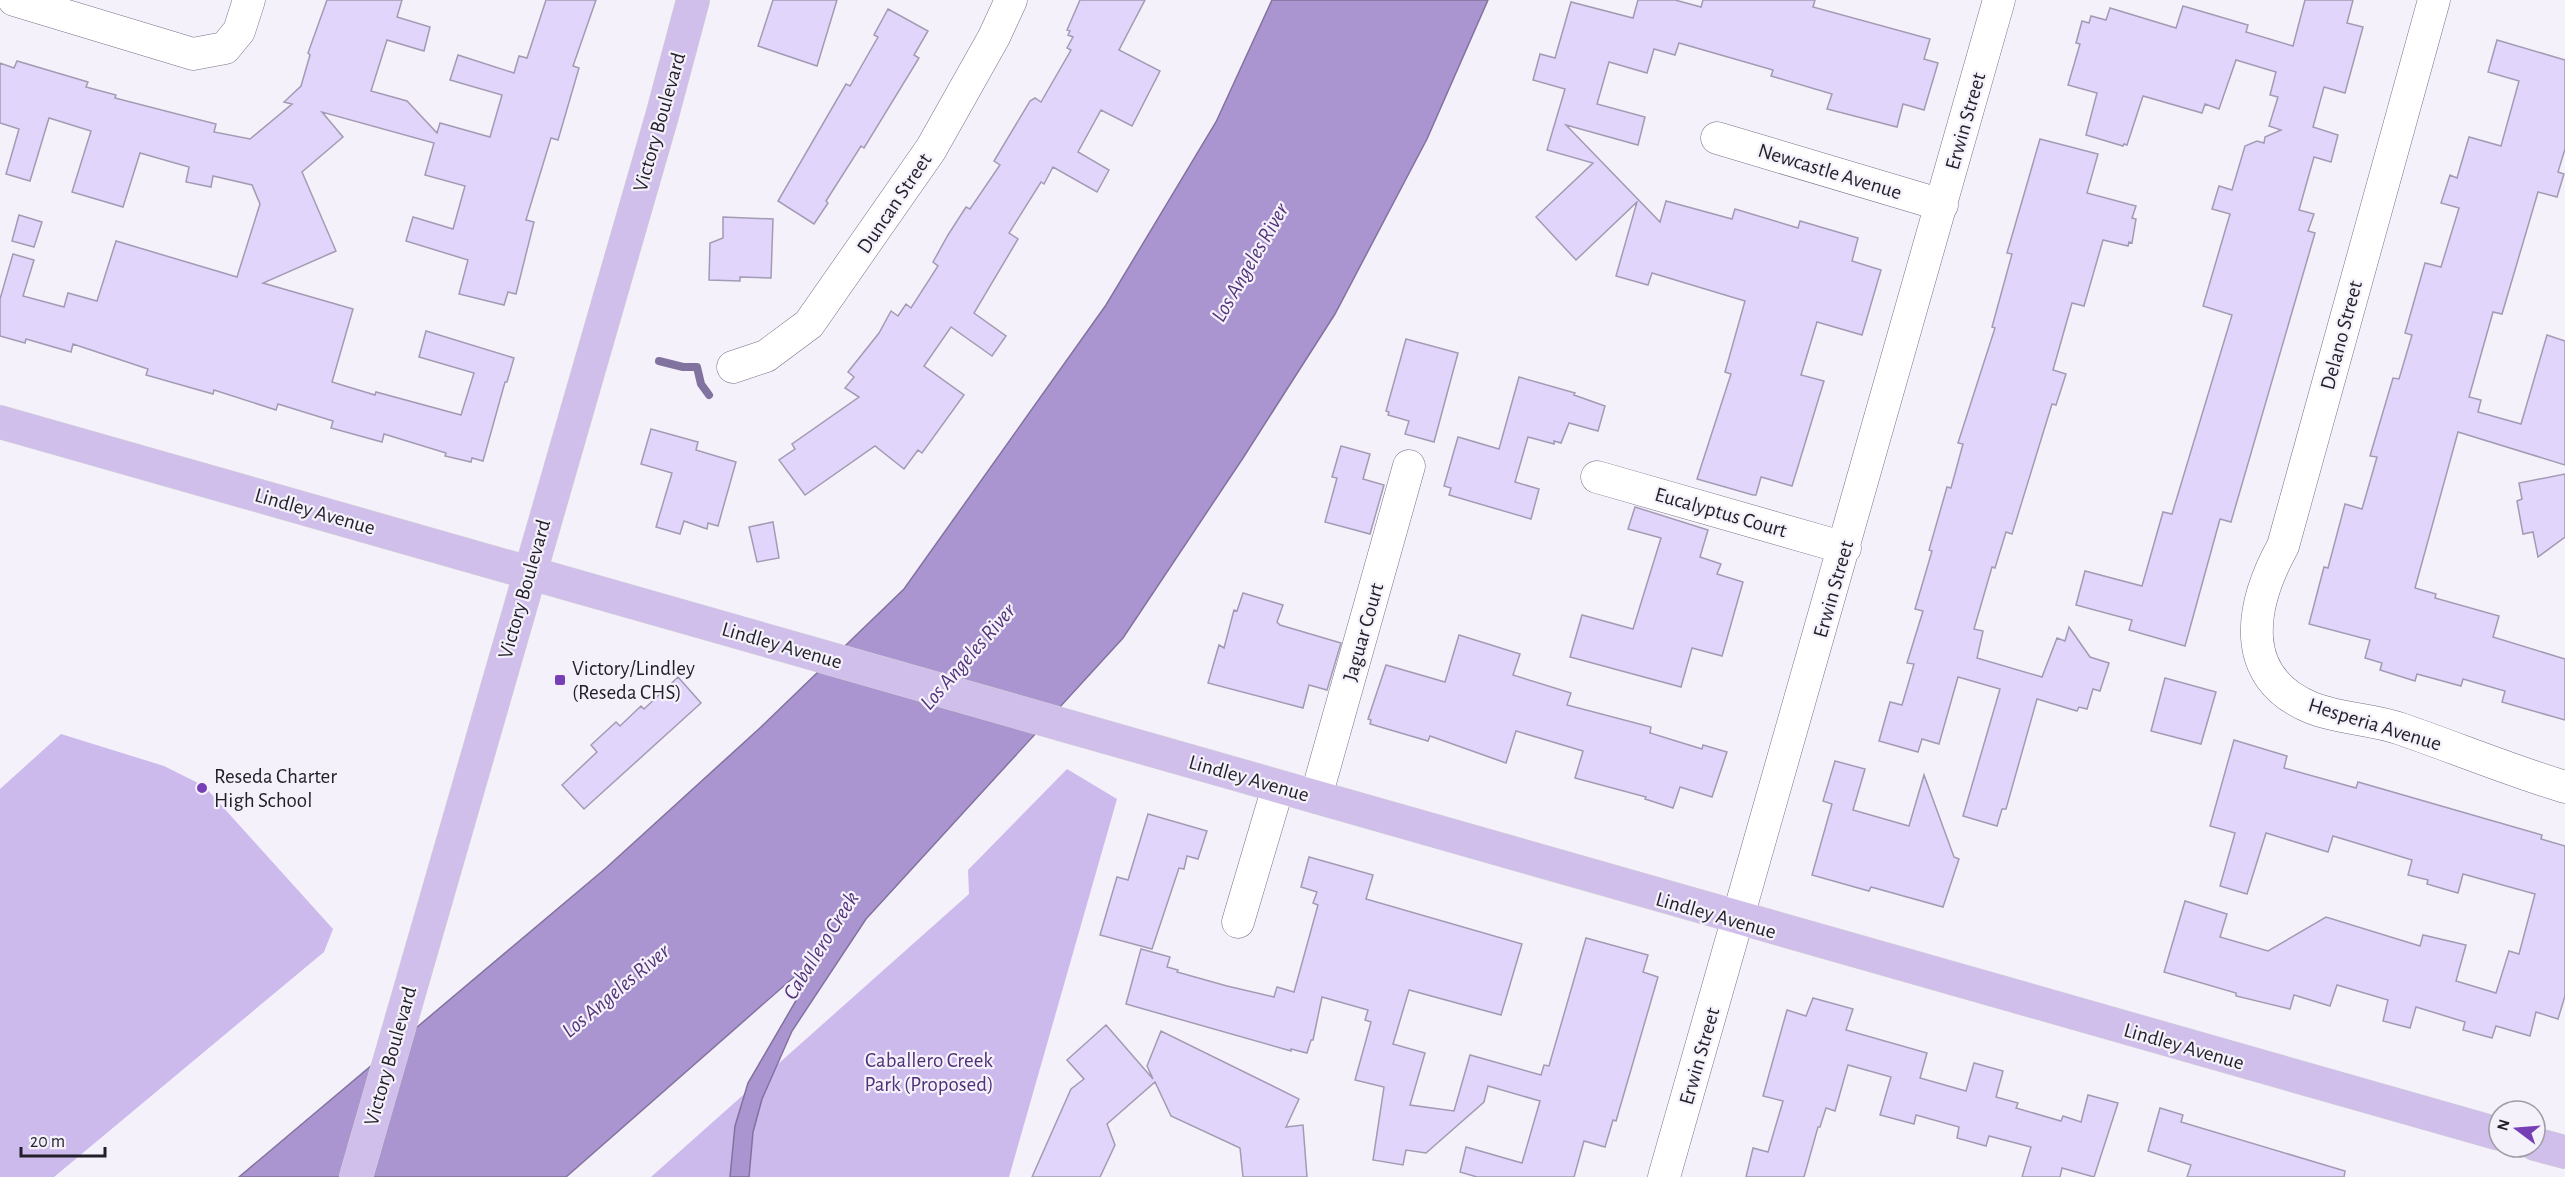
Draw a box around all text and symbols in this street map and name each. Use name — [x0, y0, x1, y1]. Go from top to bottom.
street label: Victory Boulevard — [630, 50, 689, 194]
street label: Erwin Street — [1942, 70, 1989, 172]
street label: Newcastle Avenue — [1756, 140, 1904, 203]
street label: Duncan Street — [853, 149, 936, 257]
water label: Los Angeles River — [1207, 199, 1293, 325]
street label: Delano Street — [2317, 278, 2366, 392]
street label: Lindley Avenue — [252, 484, 377, 539]
street label: Eucalyptus Court — [1652, 484, 1790, 541]
street label: Victory Boulevard — [495, 517, 554, 661]
street label: Erwin Street — [1810, 538, 1857, 640]
street label: Jaguar Court — [1339, 580, 1388, 684]
water label: Los Angeles River — [916, 599, 1020, 714]
street label: Lindley Avenue — [719, 618, 844, 673]
place label: Victory/Lindley (Reseda CHS) — [572, 658, 695, 703]
marker: Victory/Lindley (Reseda CHS) — [553, 673, 567, 687]
street label: Hesperia Avenue — [2306, 694, 2444, 755]
street label: Lindley Avenue — [1186, 751, 1311, 806]
place label: Reseda Charter High School — [214, 766, 337, 811]
marker: Reseda Charter High School — [195, 781, 209, 795]
water label: Caballero Creek — [779, 888, 863, 1003]
street label: Lindley Avenue — [1653, 888, 1778, 943]
water label: Los Angeles River — [558, 939, 674, 1042]
street label: Victory Boulevard — [361, 984, 420, 1128]
street label: Erwin Street — [1676, 1005, 1723, 1107]
street label: Lindley Avenue — [2121, 1019, 2246, 1074]
park label: Caballero Creek Park (Proposed) — [864, 1050, 994, 1095]
north arrow — [2487, 1099, 2547, 1159]
text: N — [2494, 1118, 2513, 1133]
scale bar — [21, 1120, 105, 1158]
text: 20 m — [30, 1133, 65, 1151]

